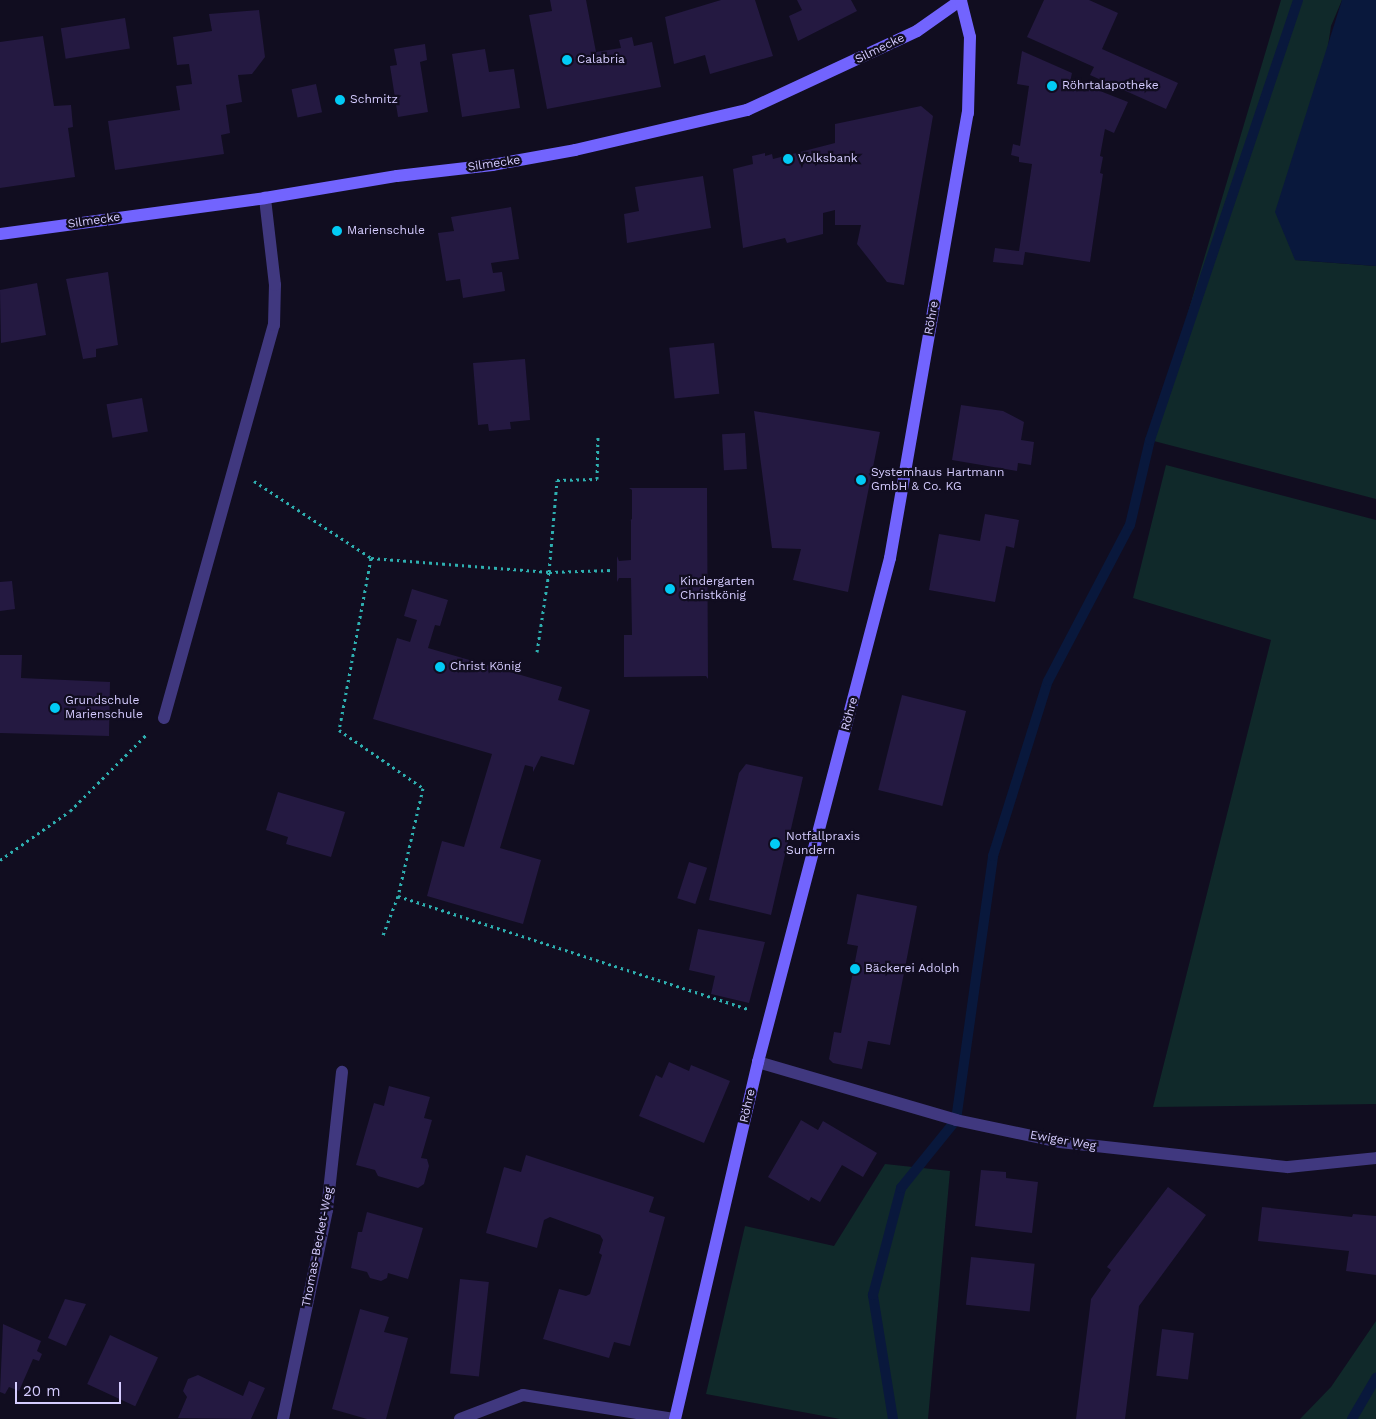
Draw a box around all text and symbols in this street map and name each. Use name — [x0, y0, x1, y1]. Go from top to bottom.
street label: Silmecke — [853, 31, 907, 67]
place label: Calabria — [577, 53, 625, 67]
marker: Calabria — [561, 54, 573, 66]
place label: Röhrtalapotheke — [1062, 79, 1159, 93]
marker: Röhrtalapotheke — [1046, 80, 1058, 92]
place label: Schmitz — [350, 93, 398, 107]
marker: Schmitz — [334, 94, 346, 106]
place label: Volksbank — [798, 152, 858, 166]
street label: Silmecke — [467, 153, 521, 175]
marker: Volksbank — [782, 153, 794, 165]
street label: Silmecke — [67, 210, 121, 232]
place label: Marienschule — [347, 224, 425, 238]
marker: Marienschule — [331, 225, 343, 237]
street label: Röhre — [922, 300, 942, 336]
place label: Systemhaus Hartmann GmbH & Co. KG — [871, 466, 1004, 494]
marker: Systemhaus Hartmann GmbH & Co. KG — [855, 474, 867, 486]
place label: Kindergarten Christkönig — [680, 575, 755, 603]
marker: Kindergarten Christkönig — [664, 583, 676, 595]
place label: Christ König — [450, 660, 521, 674]
marker: Christ König — [434, 661, 446, 673]
place label: Grundschule Marienschule — [65, 694, 143, 722]
street label: Röhre — [839, 696, 861, 732]
marker: Grundschule Marienschule — [49, 702, 61, 714]
place label: Notfallpraxis Sundern — [786, 830, 860, 858]
marker: Notfallpraxis Sundern — [768, 837, 782, 851]
place label: Bäckerei Adolph — [865, 962, 960, 976]
marker: Bäckerei Adolph — [849, 963, 861, 975]
street label: Röhre — [737, 1088, 759, 1124]
street label: Ewiger Weg — [1029, 1128, 1097, 1154]
street label: Thomas-Becket-Weg — [299, 1186, 337, 1308]
scale bar — [18, 1372, 124, 1404]
text: 20 m — [23, 1382, 61, 1400]

